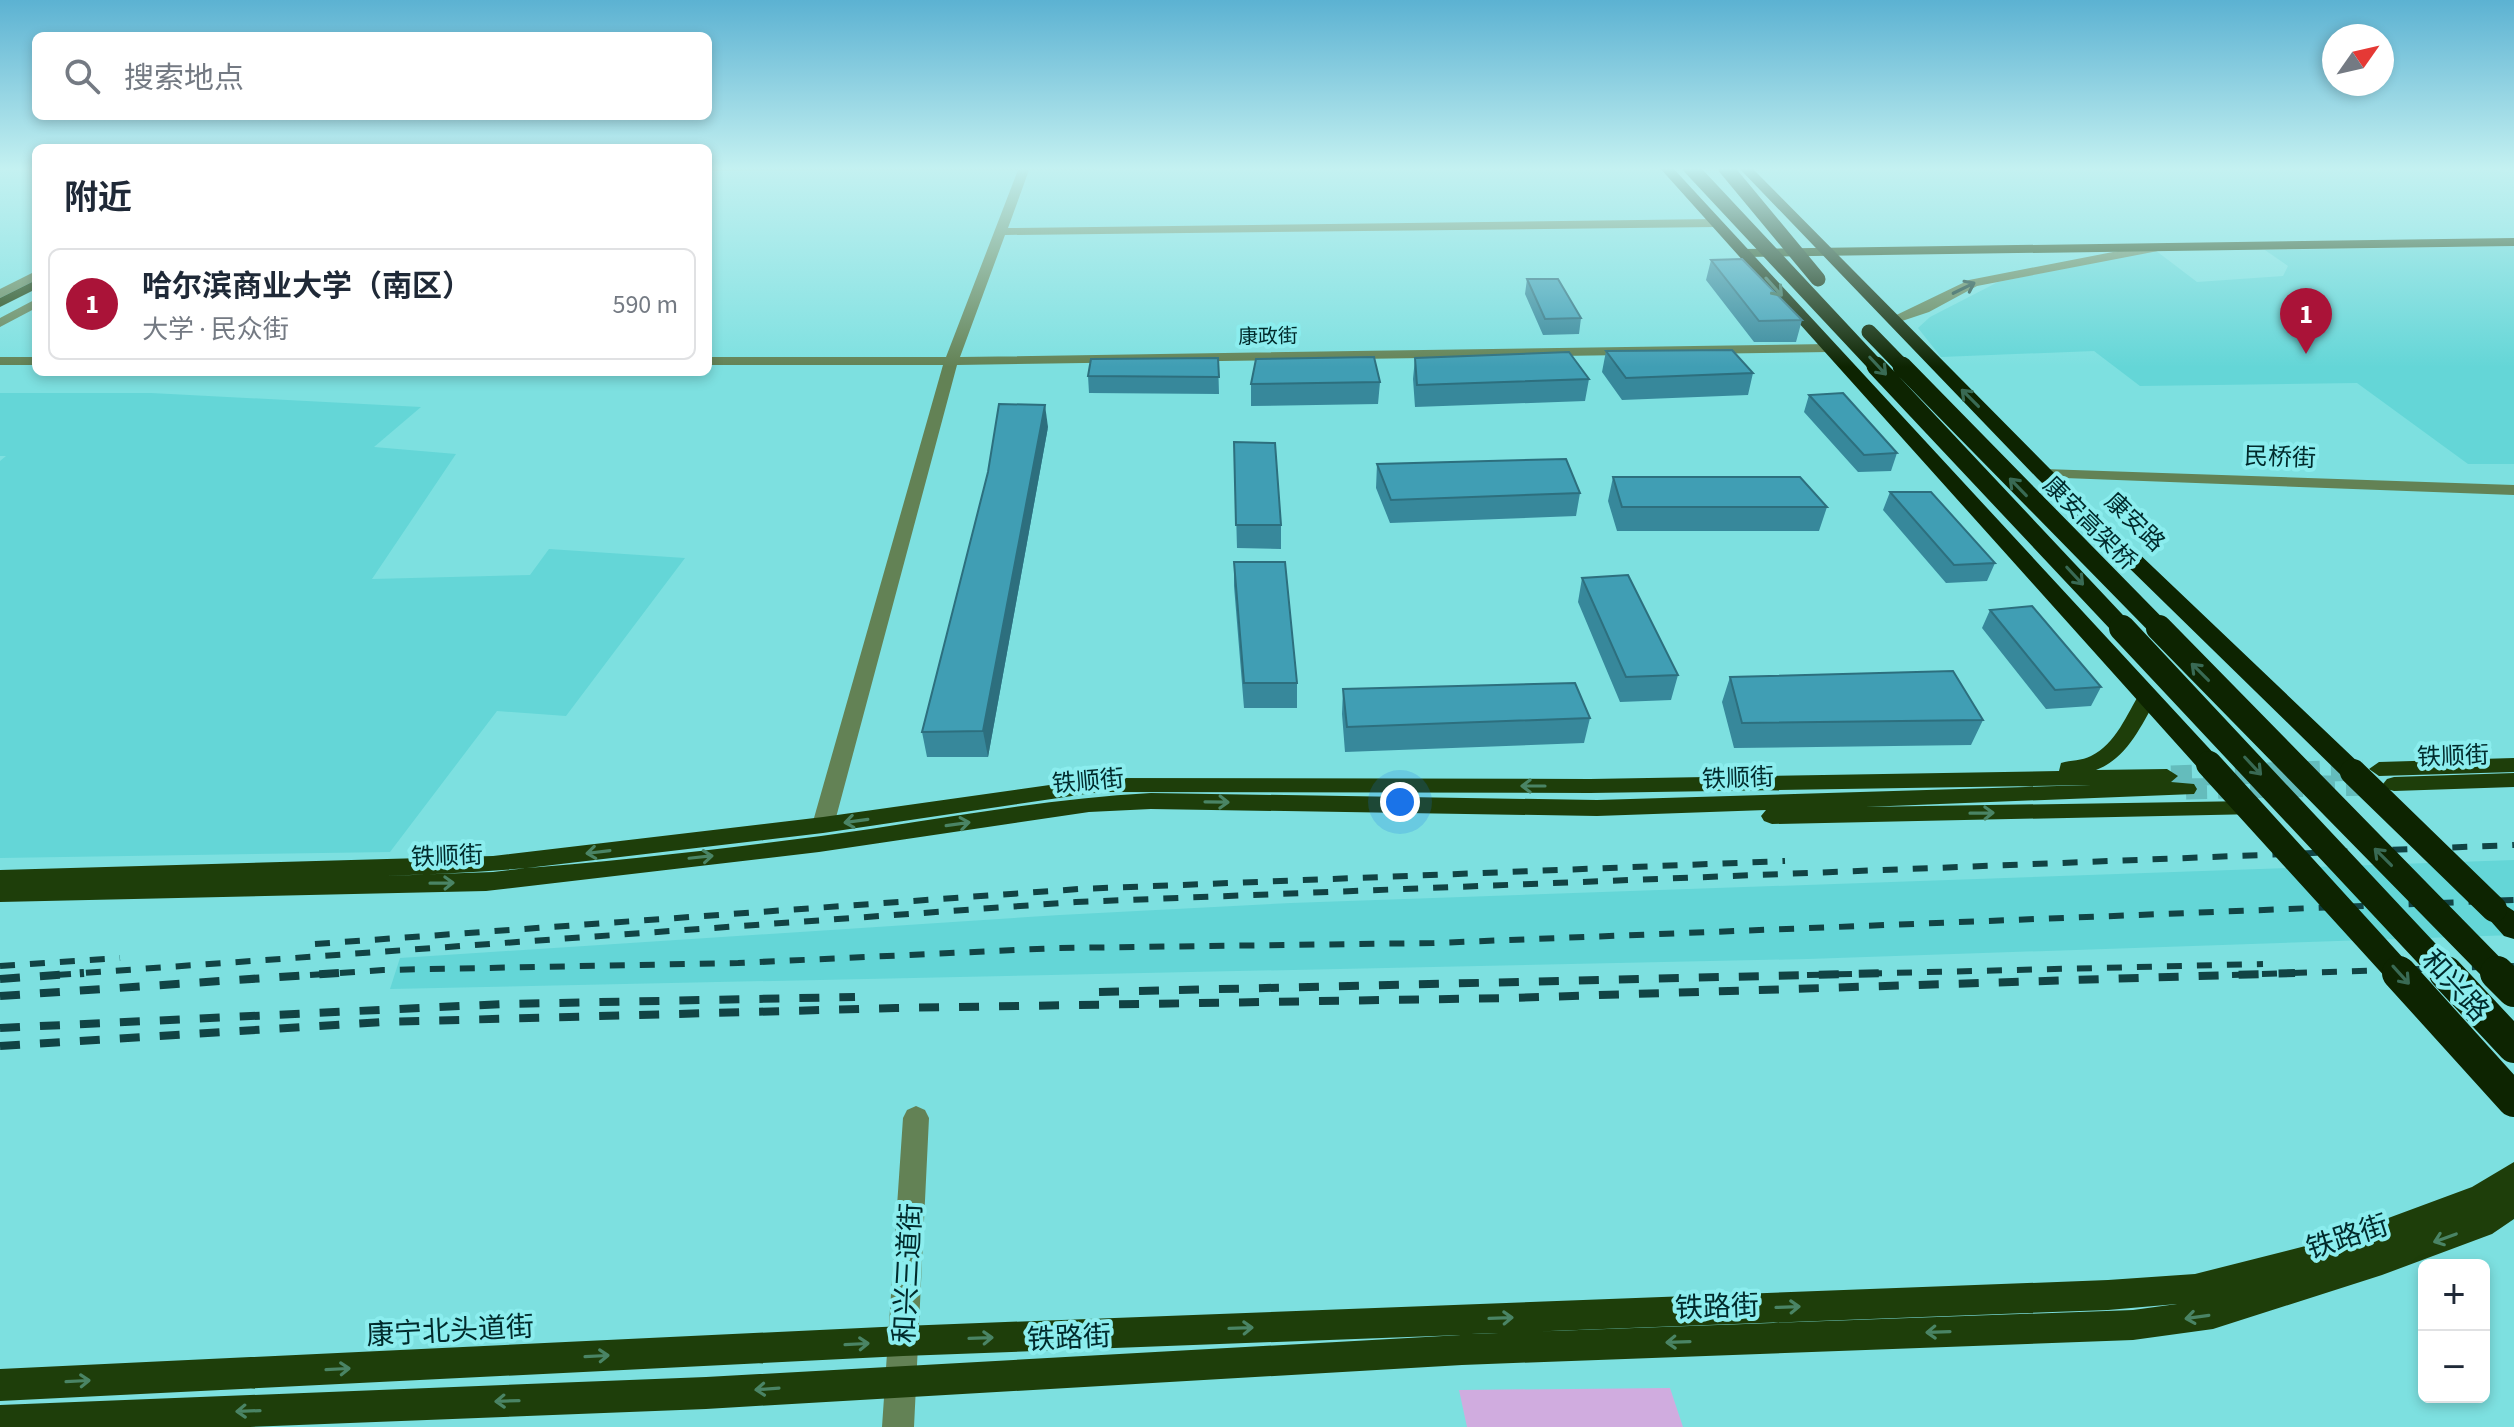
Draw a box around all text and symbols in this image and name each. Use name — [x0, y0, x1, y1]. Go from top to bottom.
north arrow — [2322, 24, 2394, 96]
search box — [32, 32, 712, 120]
icon: search — [60, 54, 104, 98]
text: 搜索地点 — [124, 57, 244, 100]
text: 附近 — [64, 174, 132, 223]
text: 哈尔滨商业大学（南区） — [142, 265, 472, 308]
one-way arrow — [1764, 276, 1782, 296]
one-way arrow — [1952, 280, 1976, 295]
text: 1 — [85, 286, 99, 323]
text: 590 m — [612, 286, 678, 323]
pin: 1 — [2280, 288, 2332, 354]
text: 大学 · 民众街 — [142, 311, 289, 348]
street label: 康政街 — [1238, 322, 1298, 352]
one-way arrow — [1868, 356, 1887, 376]
one-way arrow — [1961, 389, 1980, 408]
street label: 民桥街 — [2243, 439, 2317, 476]
street label: 康安高架桥 — [2035, 469, 2144, 578]
one-way arrow — [2008, 477, 2027, 497]
street label: 康安路 — [2097, 485, 2173, 560]
one-way arrow — [2066, 566, 2084, 586]
one-way arrow — [2191, 662, 2210, 682]
street label: 铁顺街 — [2416, 738, 2490, 775]
one-way arrow — [2243, 756, 2262, 775]
street label: 铁顺街 — [1701, 760, 1775, 797]
street label: 铁顺街 — [1051, 761, 1125, 802]
one-way arrow — [1520, 778, 1547, 794]
your location — [1380, 782, 1420, 822]
one-way arrow — [1203, 795, 1230, 810]
one-way arrow — [1968, 805, 1995, 821]
one-way arrow — [844, 814, 869, 829]
one-way arrow — [945, 815, 970, 830]
street label: 铁顺街 — [410, 838, 484, 875]
one-way arrow — [585, 844, 612, 859]
one-way arrow — [2374, 848, 2393, 867]
one-way arrow — [687, 850, 713, 865]
one-way arrow — [428, 875, 455, 890]
street label: 和兴路 — [2412, 941, 2498, 1030]
one-way arrow — [2391, 964, 2409, 984]
street label: 和兴三道街 — [884, 1202, 932, 1344]
street label: 铁路街 — [2301, 1205, 2393, 1269]
one-way arrow — [2433, 1232, 2458, 1246]
map controls — [2418, 1259, 2490, 1403]
button: + — [2418, 1259, 2490, 1331]
street label: 铁路街 — [1674, 1286, 1760, 1328]
one-way arrow — [1775, 1300, 1801, 1315]
street label: 康宁北头道街 — [365, 1307, 535, 1355]
one-way arrow — [2185, 1310, 2210, 1325]
one-way arrow — [1487, 1311, 1514, 1326]
street label: 铁路街 — [1026, 1316, 1112, 1360]
one-way arrow — [1227, 1321, 1254, 1336]
one-way arrow — [1925, 1325, 1952, 1340]
one-way arrow — [967, 1331, 994, 1346]
button: − — [2418, 1331, 2490, 1403]
one-way arrow — [1665, 1334, 1692, 1349]
one-way arrow — [843, 1336, 870, 1351]
one-way arrow — [583, 1349, 610, 1364]
one-way arrow — [324, 1361, 351, 1376]
one-way arrow — [64, 1374, 91, 1389]
one-way arrow — [754, 1382, 781, 1397]
one-way arrow — [494, 1393, 521, 1408]
one-way arrow — [235, 1404, 262, 1419]

